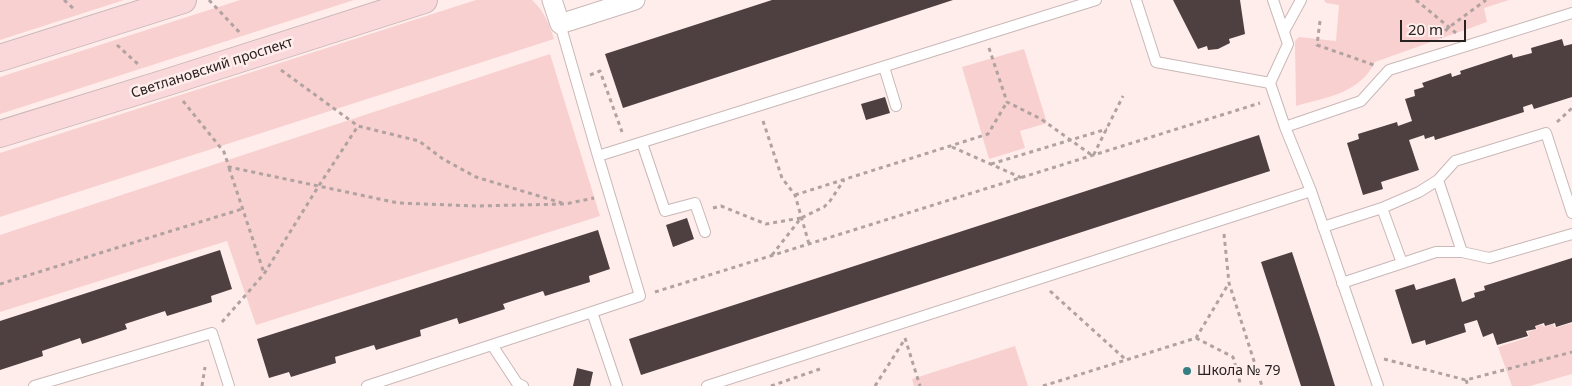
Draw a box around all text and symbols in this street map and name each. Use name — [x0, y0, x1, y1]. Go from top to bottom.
scale bar — [1402, 10, 1468, 42]
text: 20 m — [1408, 19, 1443, 39]
street label: Светлановский проспект — [129, 34, 295, 102]
place label: Школа № 79 — [1197, 363, 1281, 379]
marker: Школа № 79 — [1181, 365, 1193, 377]

